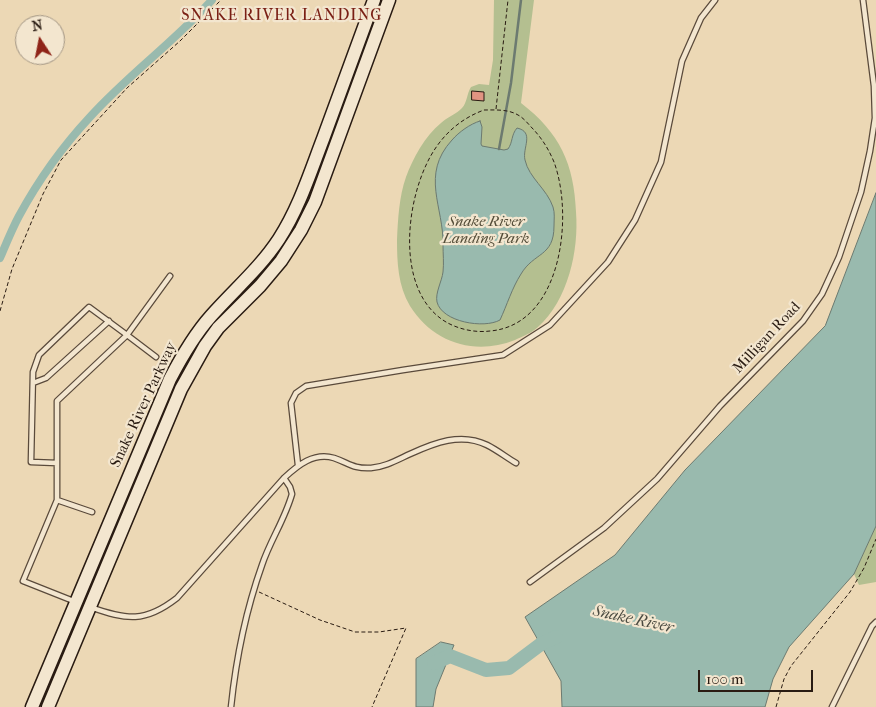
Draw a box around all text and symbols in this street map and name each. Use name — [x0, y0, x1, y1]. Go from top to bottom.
district label: SNAKE RIVER LANDING — [179, 6, 385, 26]
north arrow — [15, 15, 65, 65]
text: N — [30, 16, 44, 35]
park label: Snake River Landing Park — [443, 213, 529, 248]
street label: Milligan Road — [729, 299, 805, 377]
street label: Snake River Parkway — [107, 339, 181, 471]
water label: Snake River — [591, 602, 675, 638]
scale bar — [701, 660, 816, 692]
text: 100 m — [706, 670, 744, 688]

